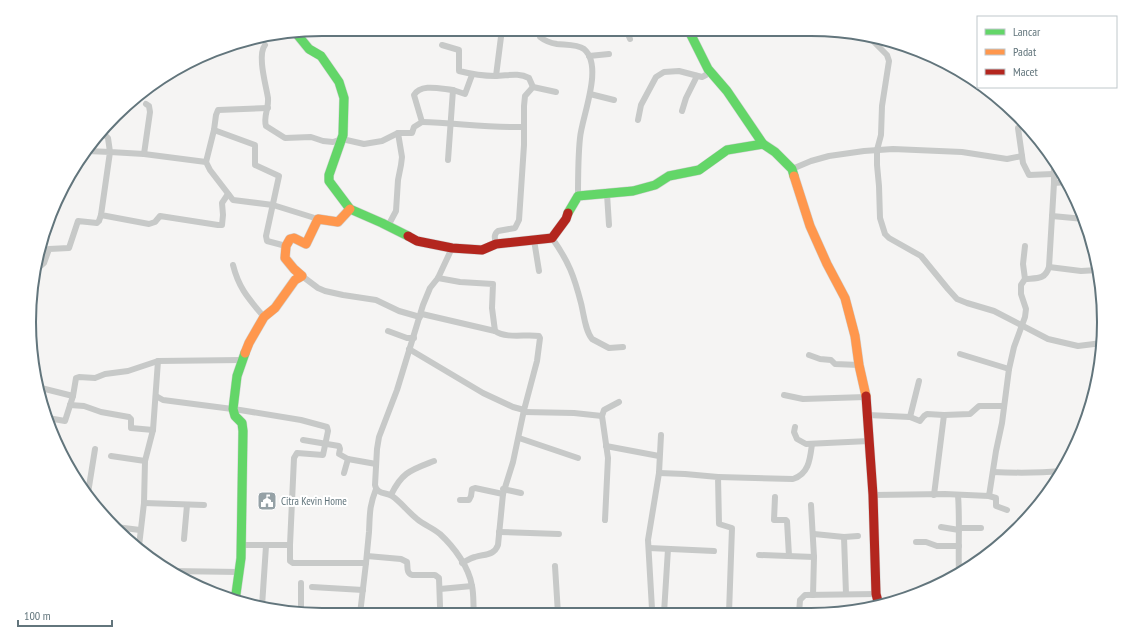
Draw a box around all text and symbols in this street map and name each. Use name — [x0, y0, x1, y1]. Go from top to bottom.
legend — [977, 16, 1117, 88]
text: Lancar — [1013, 24, 1041, 39]
text: Padat — [1013, 44, 1037, 59]
text: Macet — [1013, 64, 1038, 79]
public building icon: Citra Kevin Home — [256, 490, 278, 512]
place label: Citra Kevin Home — [281, 494, 347, 508]
scale bar — [18, 602, 112, 628]
text: 100 m — [24, 608, 51, 623]

